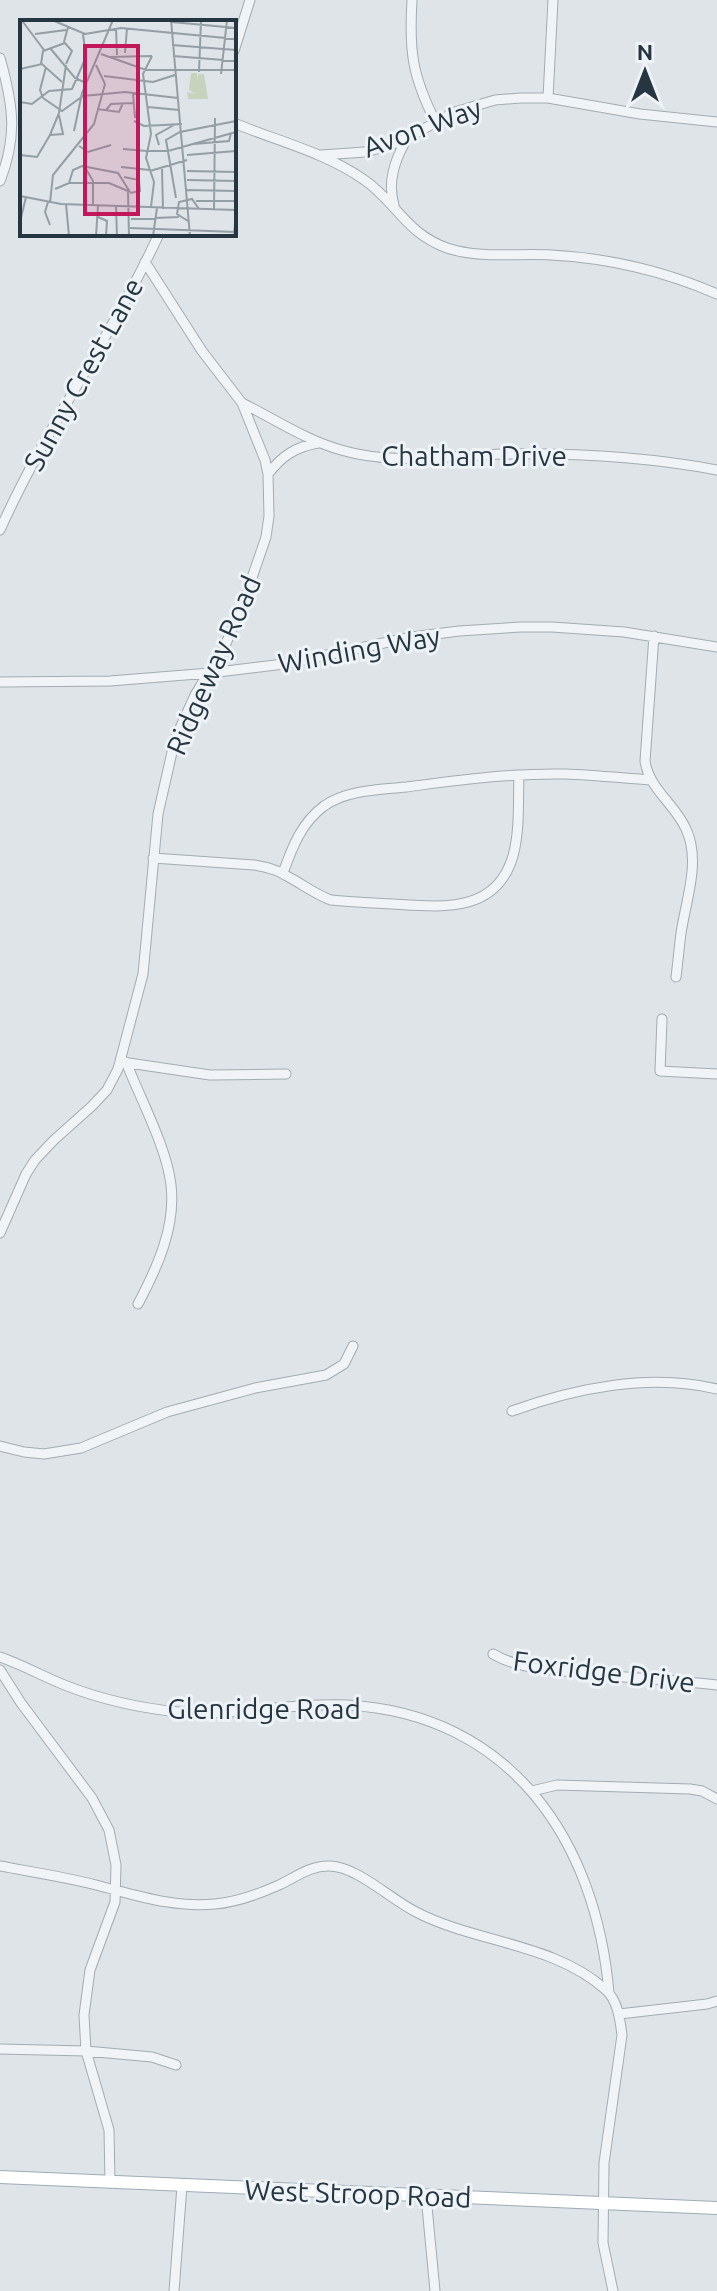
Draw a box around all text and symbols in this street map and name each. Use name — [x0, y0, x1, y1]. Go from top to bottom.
inset map — [20, 20, 236, 236]
north arrow — [605, 32, 685, 112]
text: N — [637, 39, 653, 64]
street label: Avon Way — [359, 91, 485, 163]
street label: Sunny Crest Lane — [17, 272, 149, 476]
street label: Chatham Drive — [381, 440, 567, 471]
street label: Ridgeway Road — [160, 571, 266, 759]
street label: Winding Way — [275, 619, 443, 679]
street label: Foxridge Drive — [511, 1644, 697, 1698]
street label: Glenridge Road — [167, 1693, 361, 1724]
street label: West Stroop Road — [244, 2174, 472, 2212]

